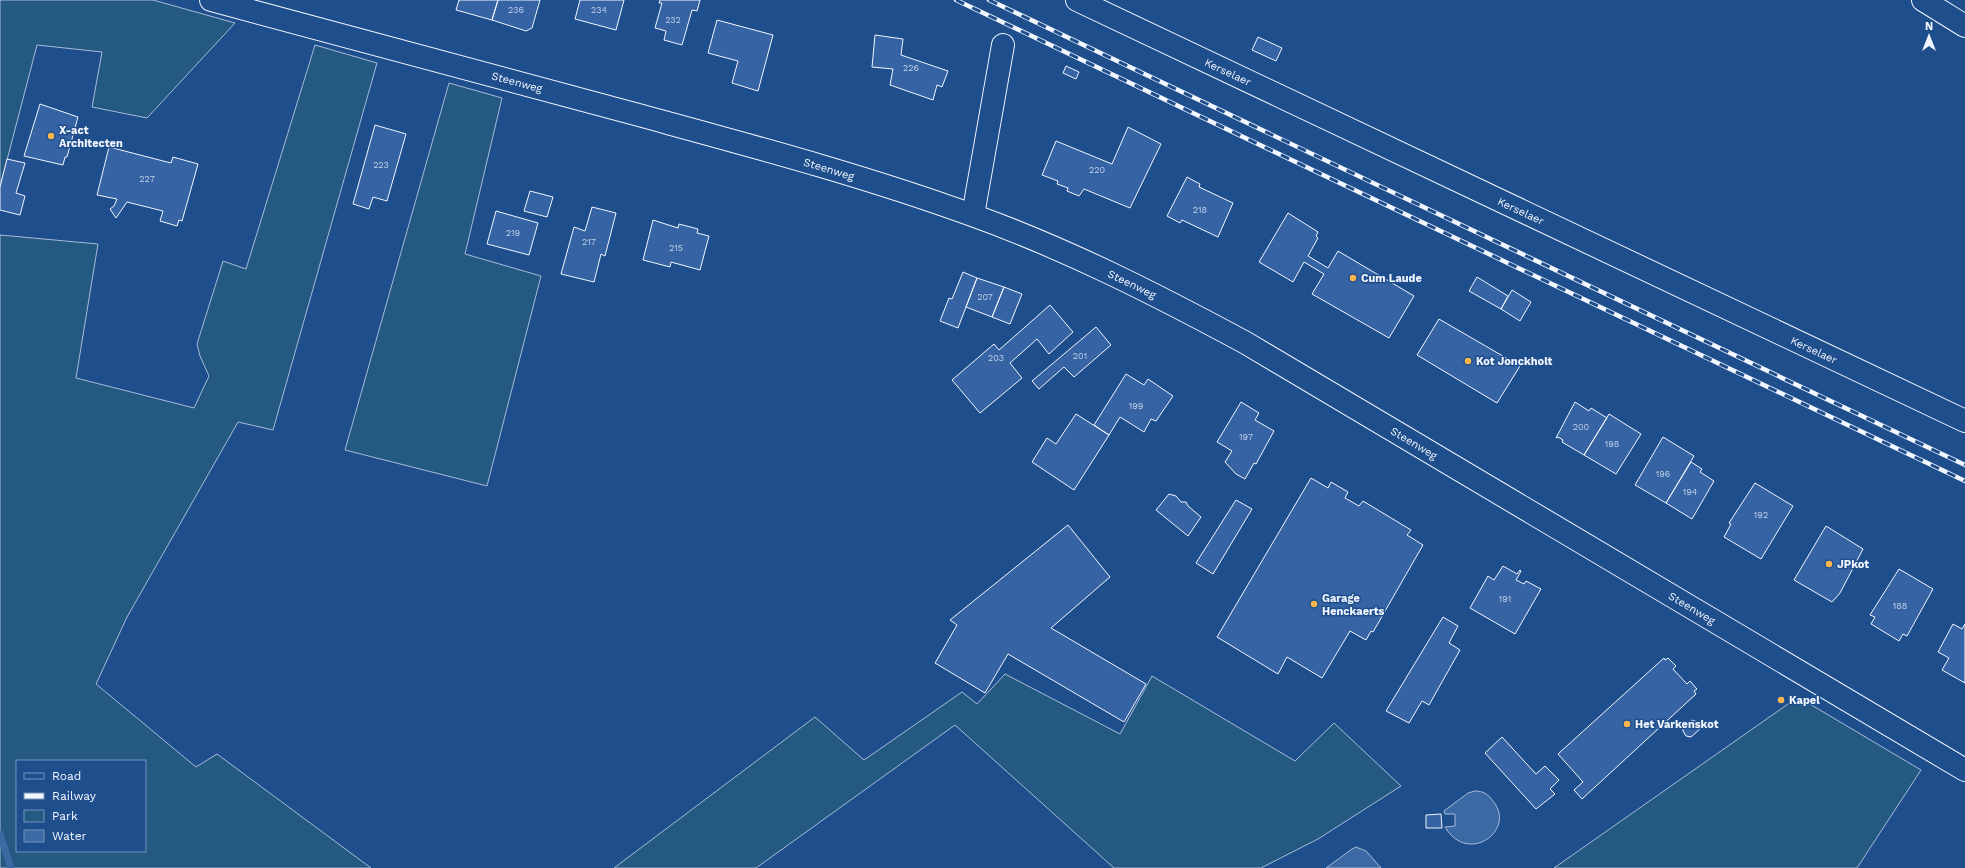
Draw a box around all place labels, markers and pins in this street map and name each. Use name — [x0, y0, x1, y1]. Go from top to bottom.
place label: X-act Architecten — [59, 124, 123, 150]
marker: X-act Architecten — [46, 131, 56, 141]
place label: Cum Laude — [1361, 272, 1422, 285]
marker: Cum Laude — [1348, 273, 1358, 283]
place label: Kot Jonckholt — [1476, 355, 1553, 368]
marker: Kot Jonckholt — [1463, 356, 1473, 366]
place label: JPkot — [1837, 558, 1869, 571]
marker: JPkot — [1824, 559, 1834, 569]
place label: Garage Henckaerts — [1322, 592, 1384, 618]
marker: Garage Henckaerts — [1309, 599, 1319, 609]
place label: Kapel — [1789, 694, 1820, 707]
marker: Kapel — [1776, 695, 1786, 705]
place label: Het Varkenskot — [1635, 718, 1719, 731]
marker: Het Varkenskot — [1622, 719, 1632, 729]

